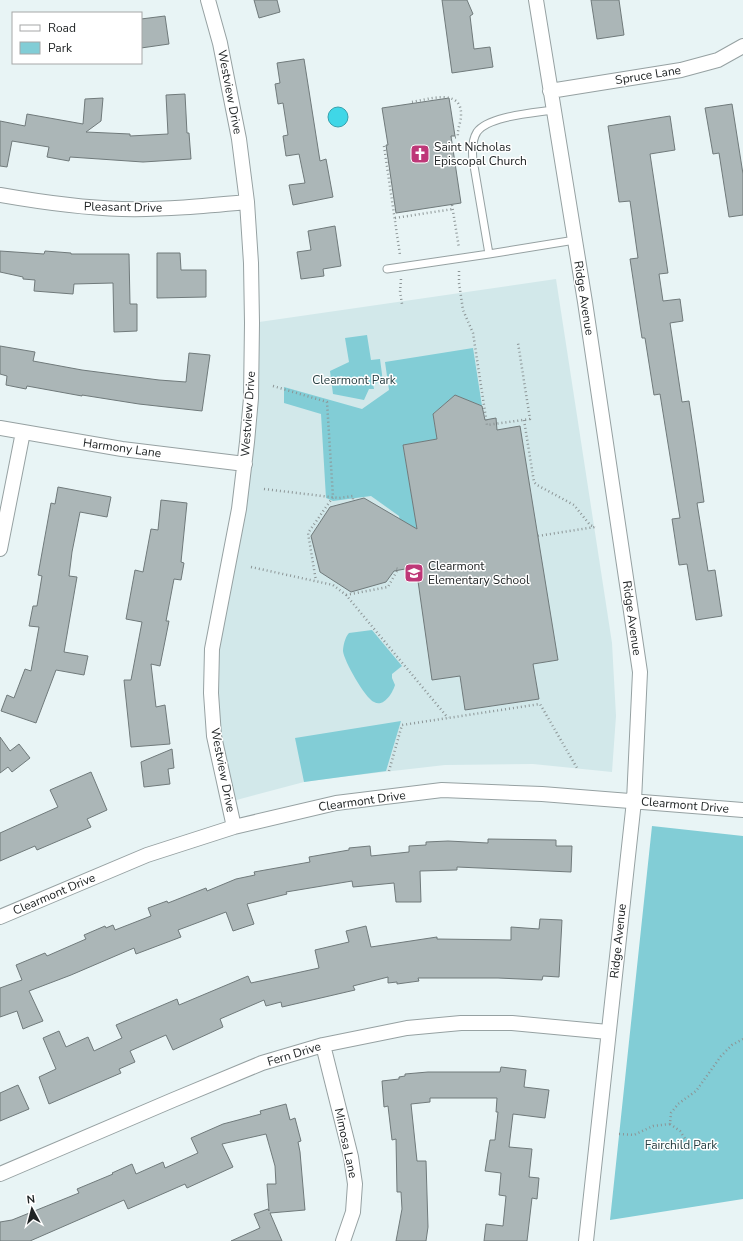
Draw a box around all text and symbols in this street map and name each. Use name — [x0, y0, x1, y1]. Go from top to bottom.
legend — [12, 12, 142, 64]
text: Road — [48, 20, 76, 36]
text: Park — [48, 40, 73, 56]
street label: Westview Drive — [214, 48, 246, 136]
street label: Spruce Lane — [614, 62, 682, 88]
place label: Saint Nicholas Episcopal Church — [434, 139, 527, 169]
church icon: Saint Nicholas Episcopal Church — [409, 143, 431, 165]
street label: Pleasant Drive — [84, 198, 162, 216]
street label: Ridge Avenue — [570, 260, 598, 336]
street label: Westview Drive — [237, 371, 259, 457]
park label: Clearmont Park — [312, 372, 397, 388]
street label: Harmony Lane — [82, 435, 162, 461]
place label: Clearmont Elementary School — [428, 558, 530, 588]
school or university icon: Clearmont Elementary School — [403, 562, 425, 584]
street label: Ridge Avenue — [619, 580, 645, 656]
street label: Westview Drive — [207, 726, 239, 814]
street label: Clearmont Drive — [317, 787, 407, 815]
street label: Clearmont Drive — [640, 793, 730, 817]
street label: Clearmont Drive — [10, 869, 98, 919]
street label: Ridge Avenue — [606, 903, 630, 979]
street label: Fern Drive — [265, 1038, 323, 1070]
street label: Mimosa Lane — [331, 1106, 361, 1180]
park label: Fairchild Park — [645, 1137, 718, 1153]
north arrow — [12, 1189, 52, 1229]
text: N — [26, 1192, 36, 1208]

